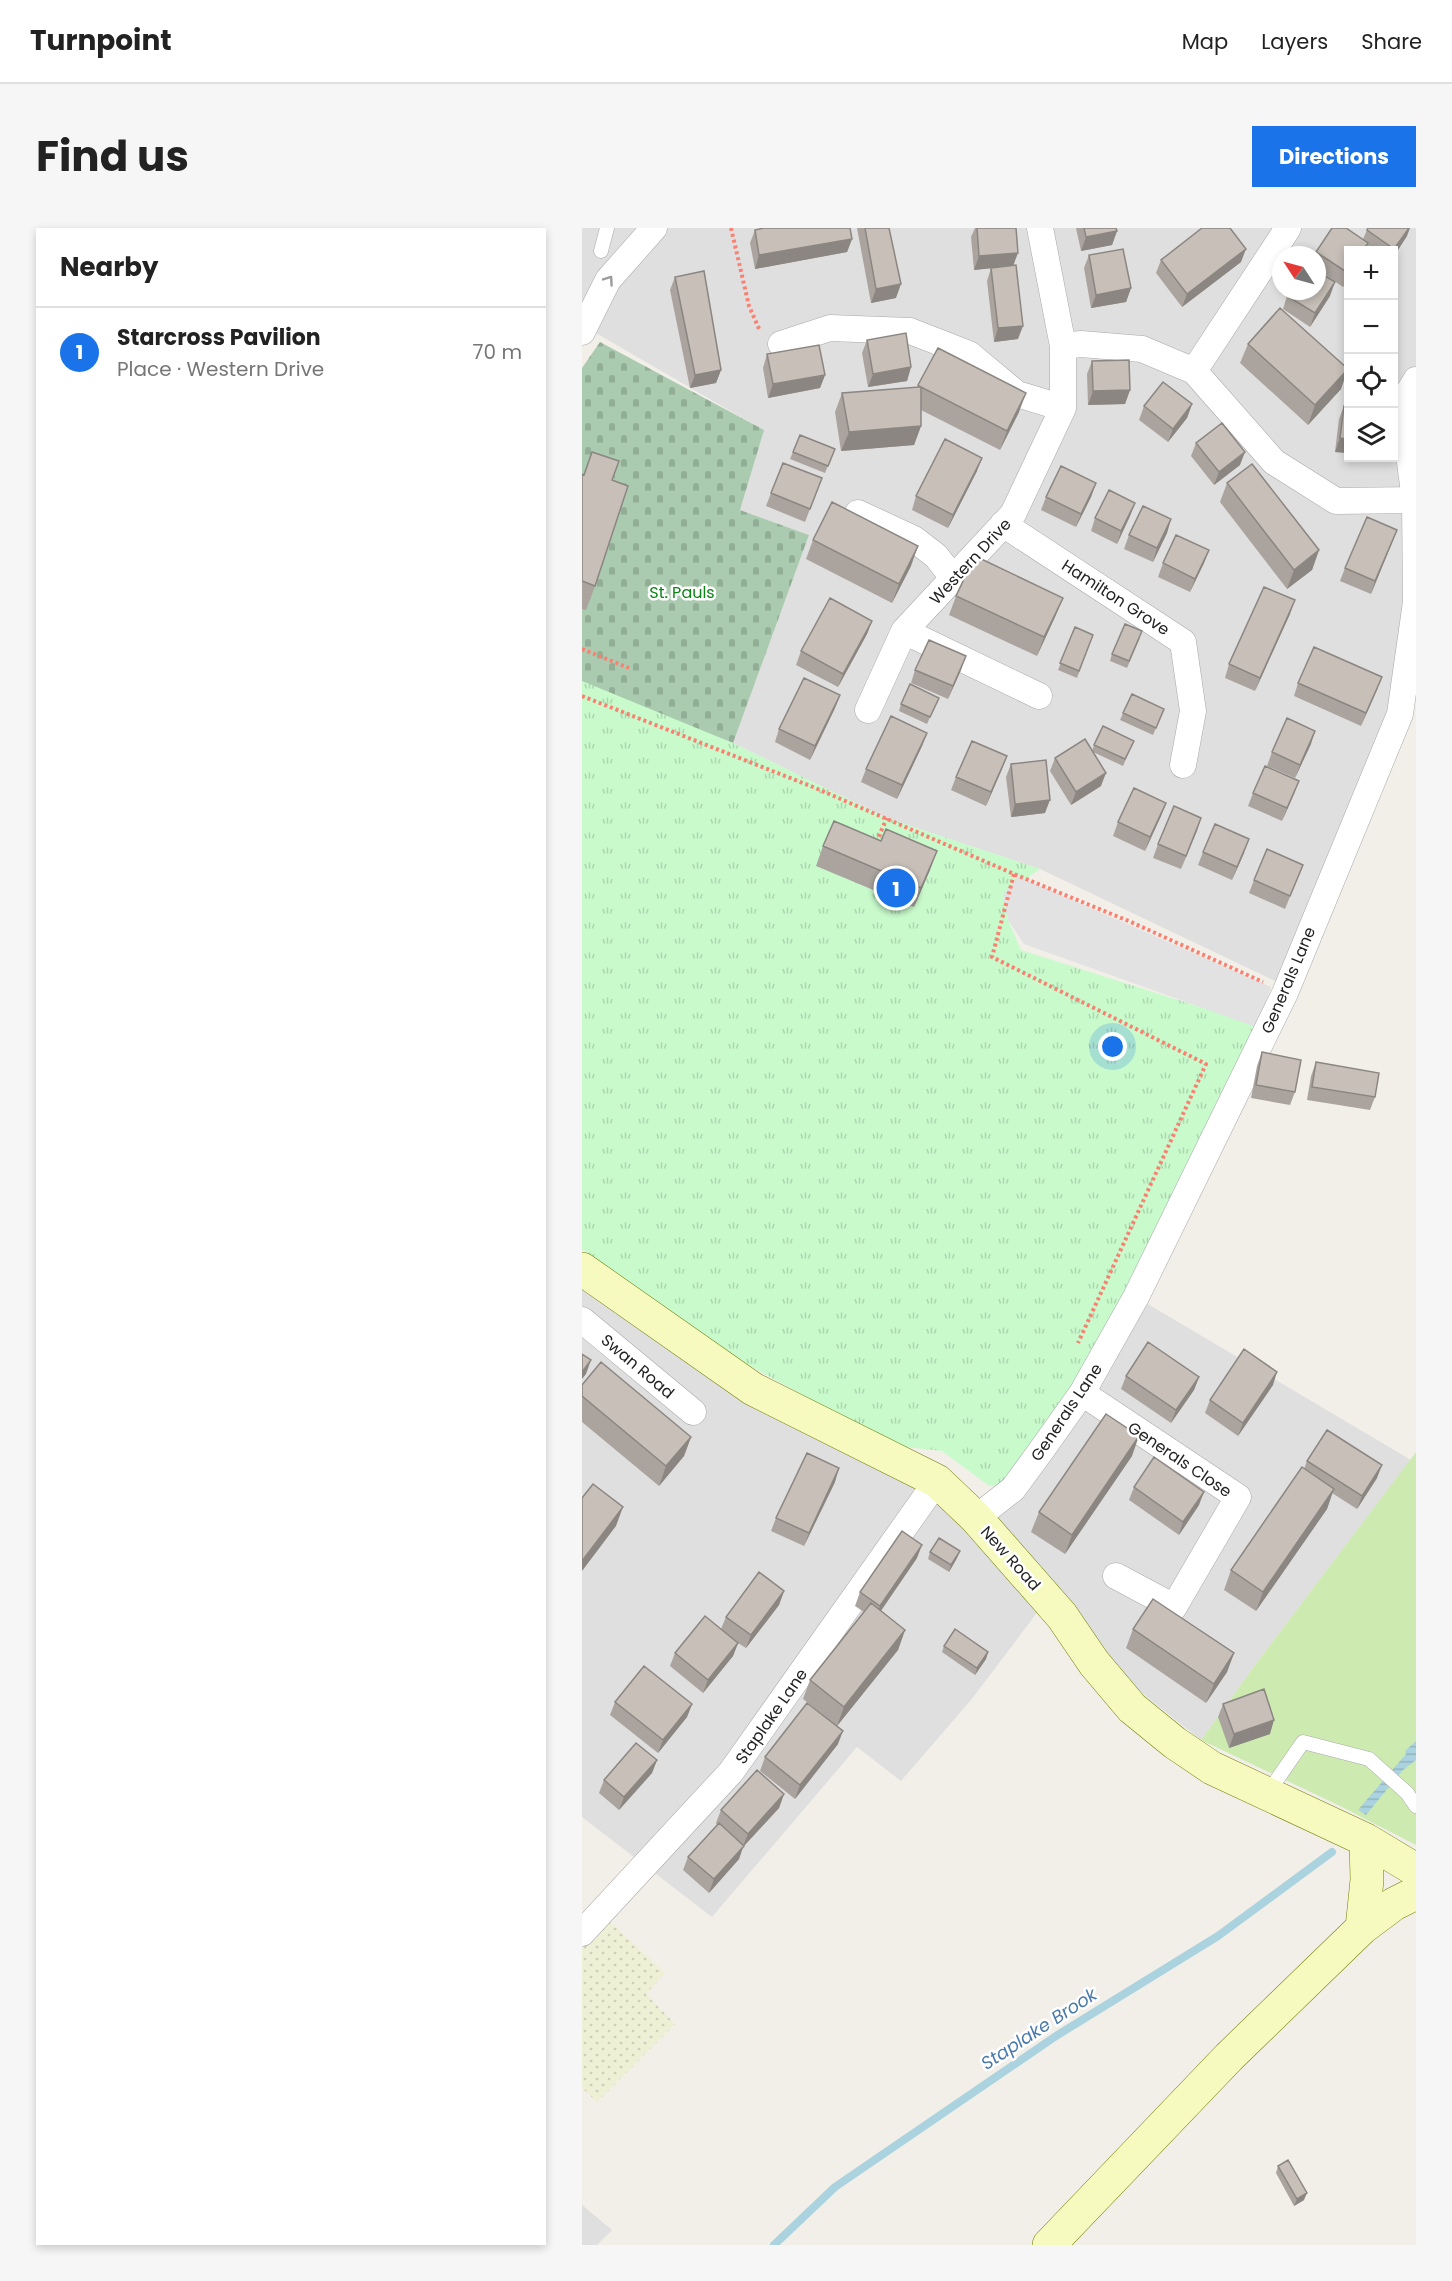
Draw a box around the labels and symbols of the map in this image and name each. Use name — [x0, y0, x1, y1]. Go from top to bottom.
north arrow — [1272, 246, 1326, 300]
one-way arrow — [602, 276, 613, 287]
street label: Western Drive — [924, 513, 1016, 609]
street label: Hamilton Grove — [1057, 554, 1174, 641]
park label: St. Pauls — [649, 581, 715, 604]
pin: 1 — [876, 866, 916, 910]
street label: Generals Lane — [1256, 923, 1321, 1037]
your location — [1098, 1032, 1127, 1061]
street label: Swan Road — [596, 1329, 679, 1404]
street label: Generals Lane — [1025, 1359, 1108, 1466]
street label: Generals Close — [1123, 1416, 1236, 1503]
street label: New Road — [975, 1521, 1046, 1596]
street label: Staplake Lane — [730, 1664, 813, 1769]
water label: Staplake Brook — [976, 1981, 1102, 2076]

